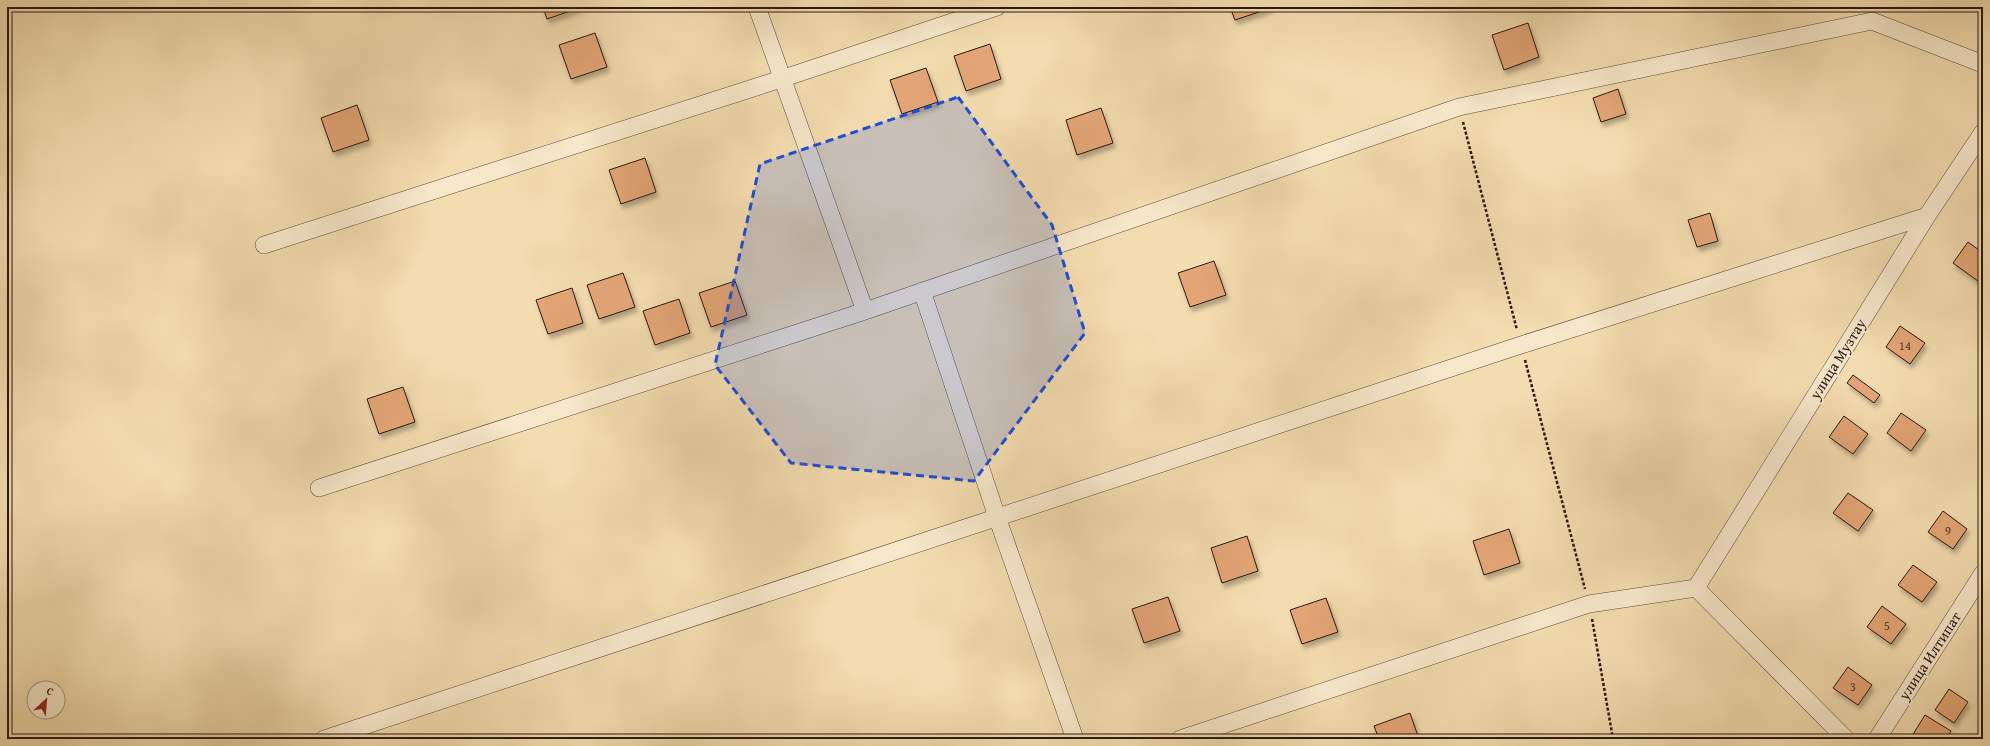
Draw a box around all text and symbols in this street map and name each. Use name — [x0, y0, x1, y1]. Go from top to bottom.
street label: улица Музтау — [1804, 314, 1871, 404]
house number: 14 — [1899, 336, 1911, 355]
house number: 9 — [1945, 521, 1951, 540]
street label: улица Илтипат — [1893, 607, 1966, 705]
house number: 5 — [1884, 616, 1890, 635]
house number: 3 — [1850, 677, 1856, 696]
north arrow — [26, 680, 66, 720]
text: С — [44, 682, 57, 700]

